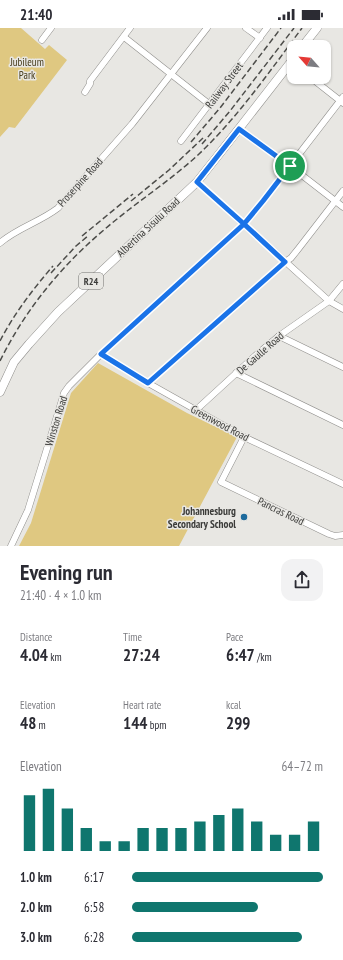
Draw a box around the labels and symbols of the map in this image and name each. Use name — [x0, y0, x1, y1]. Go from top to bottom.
north arrow — [287, 40, 331, 84]
park label: Jubileum Park — [9, 55, 44, 82]
street label: Railway Street — [202, 59, 246, 111]
pin — [273, 149, 307, 183]
street label: Proserpine Road — [54, 154, 106, 209]
street label: Albertina Sisulu Road — [113, 194, 183, 260]
road number: R24 — [79, 273, 103, 289]
street label: De Gaulle Road — [234, 329, 287, 377]
street label: Winston Road — [42, 394, 70, 448]
street label: Greenwood Road — [188, 402, 252, 444]
street label: Pancras Road — [255, 494, 307, 528]
place label: Johannesburg Secondary School — [168, 504, 236, 531]
marker: Johannesburg Secondary School — [239, 512, 249, 522]

